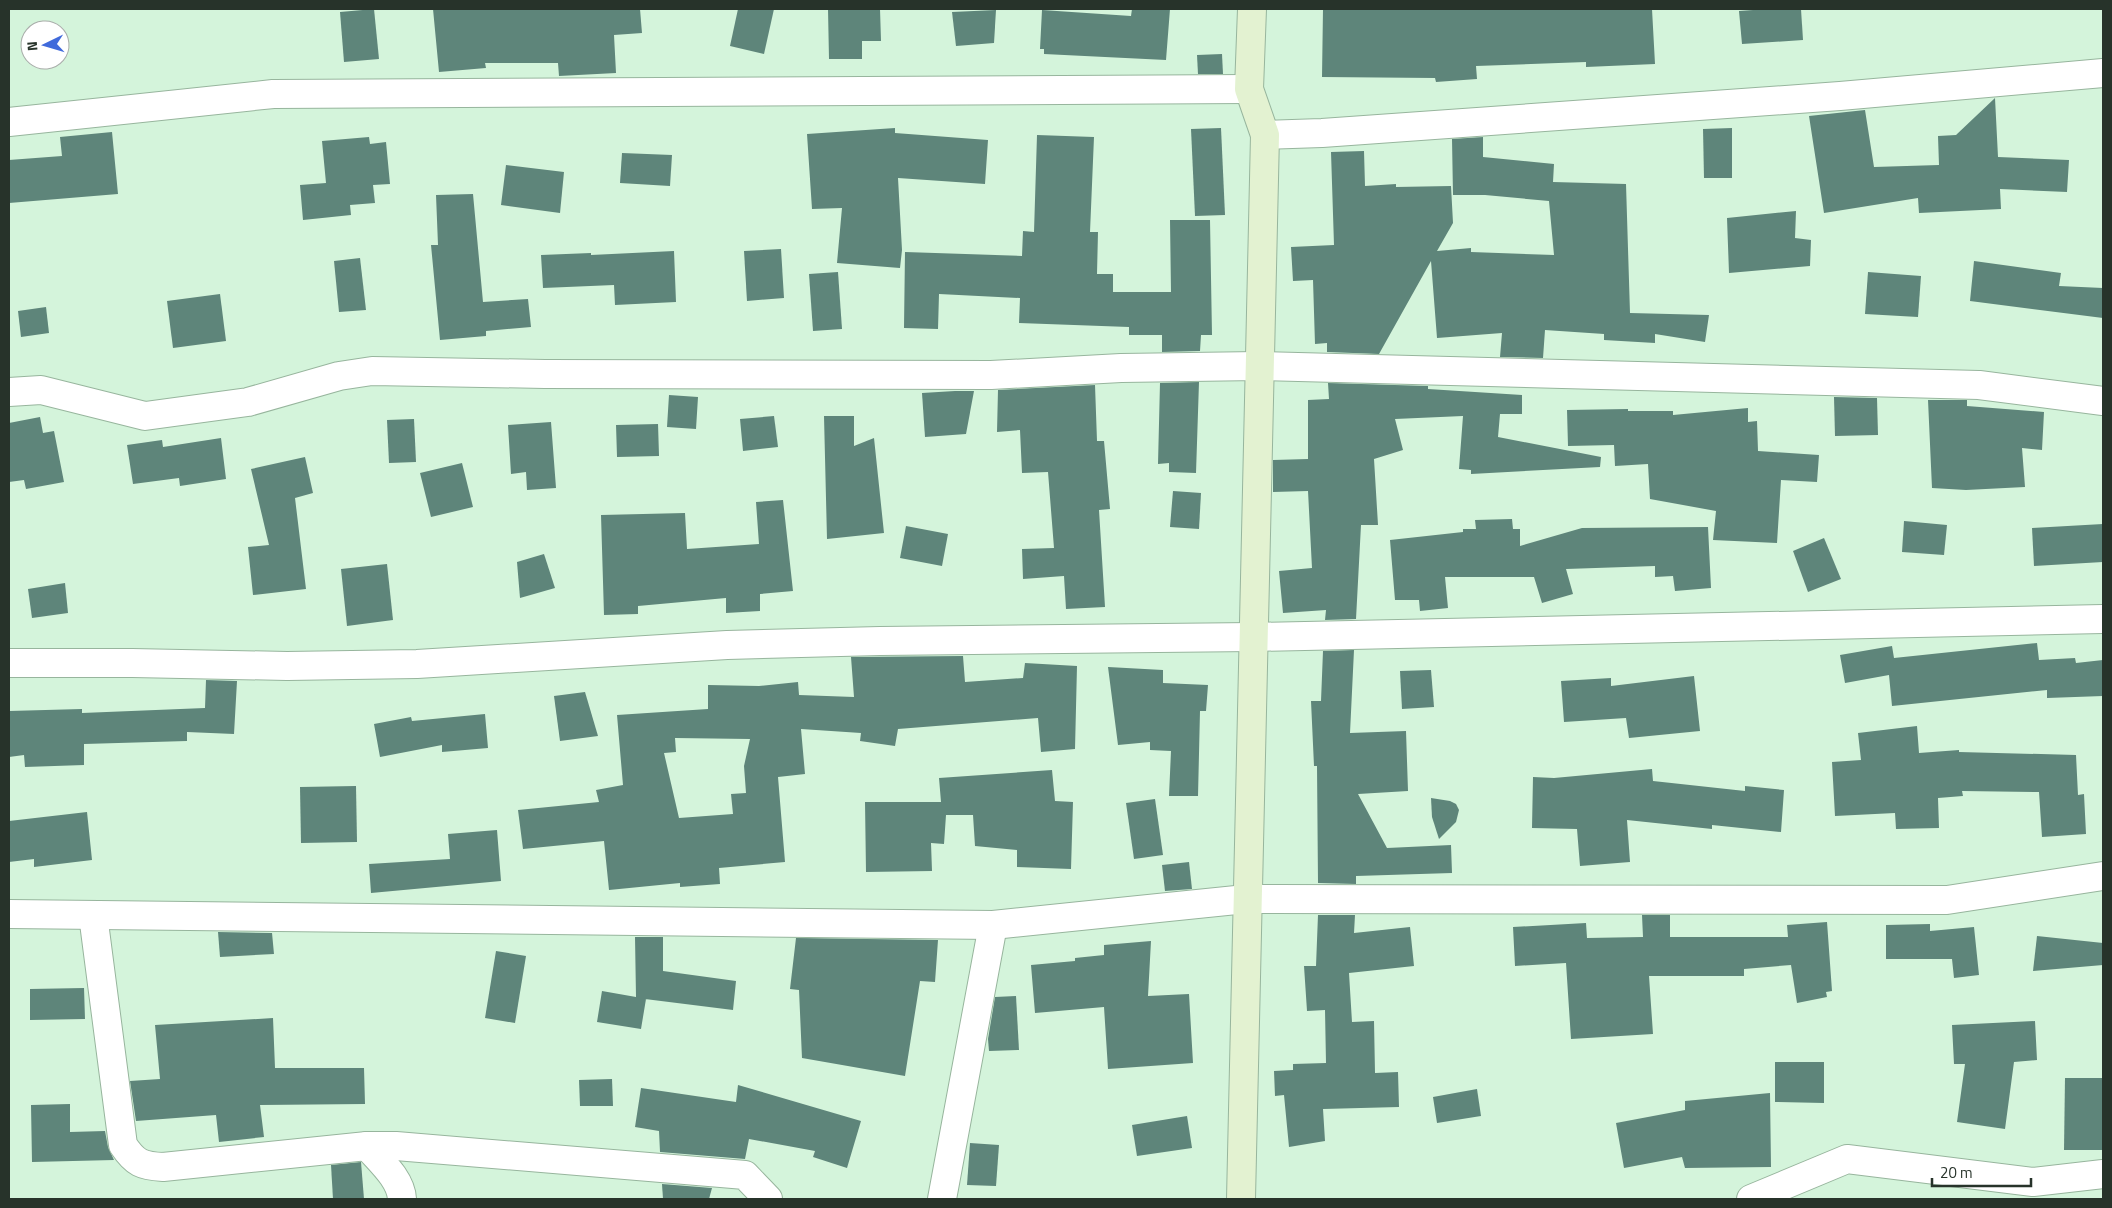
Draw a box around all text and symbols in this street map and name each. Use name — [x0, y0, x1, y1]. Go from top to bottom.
north arrow — [20, 20, 70, 70]
text: N — [21, 40, 42, 52]
scale bar — [1932, 1156, 2031, 1188]
text: 20 m — [1940, 1161, 1973, 1184]

